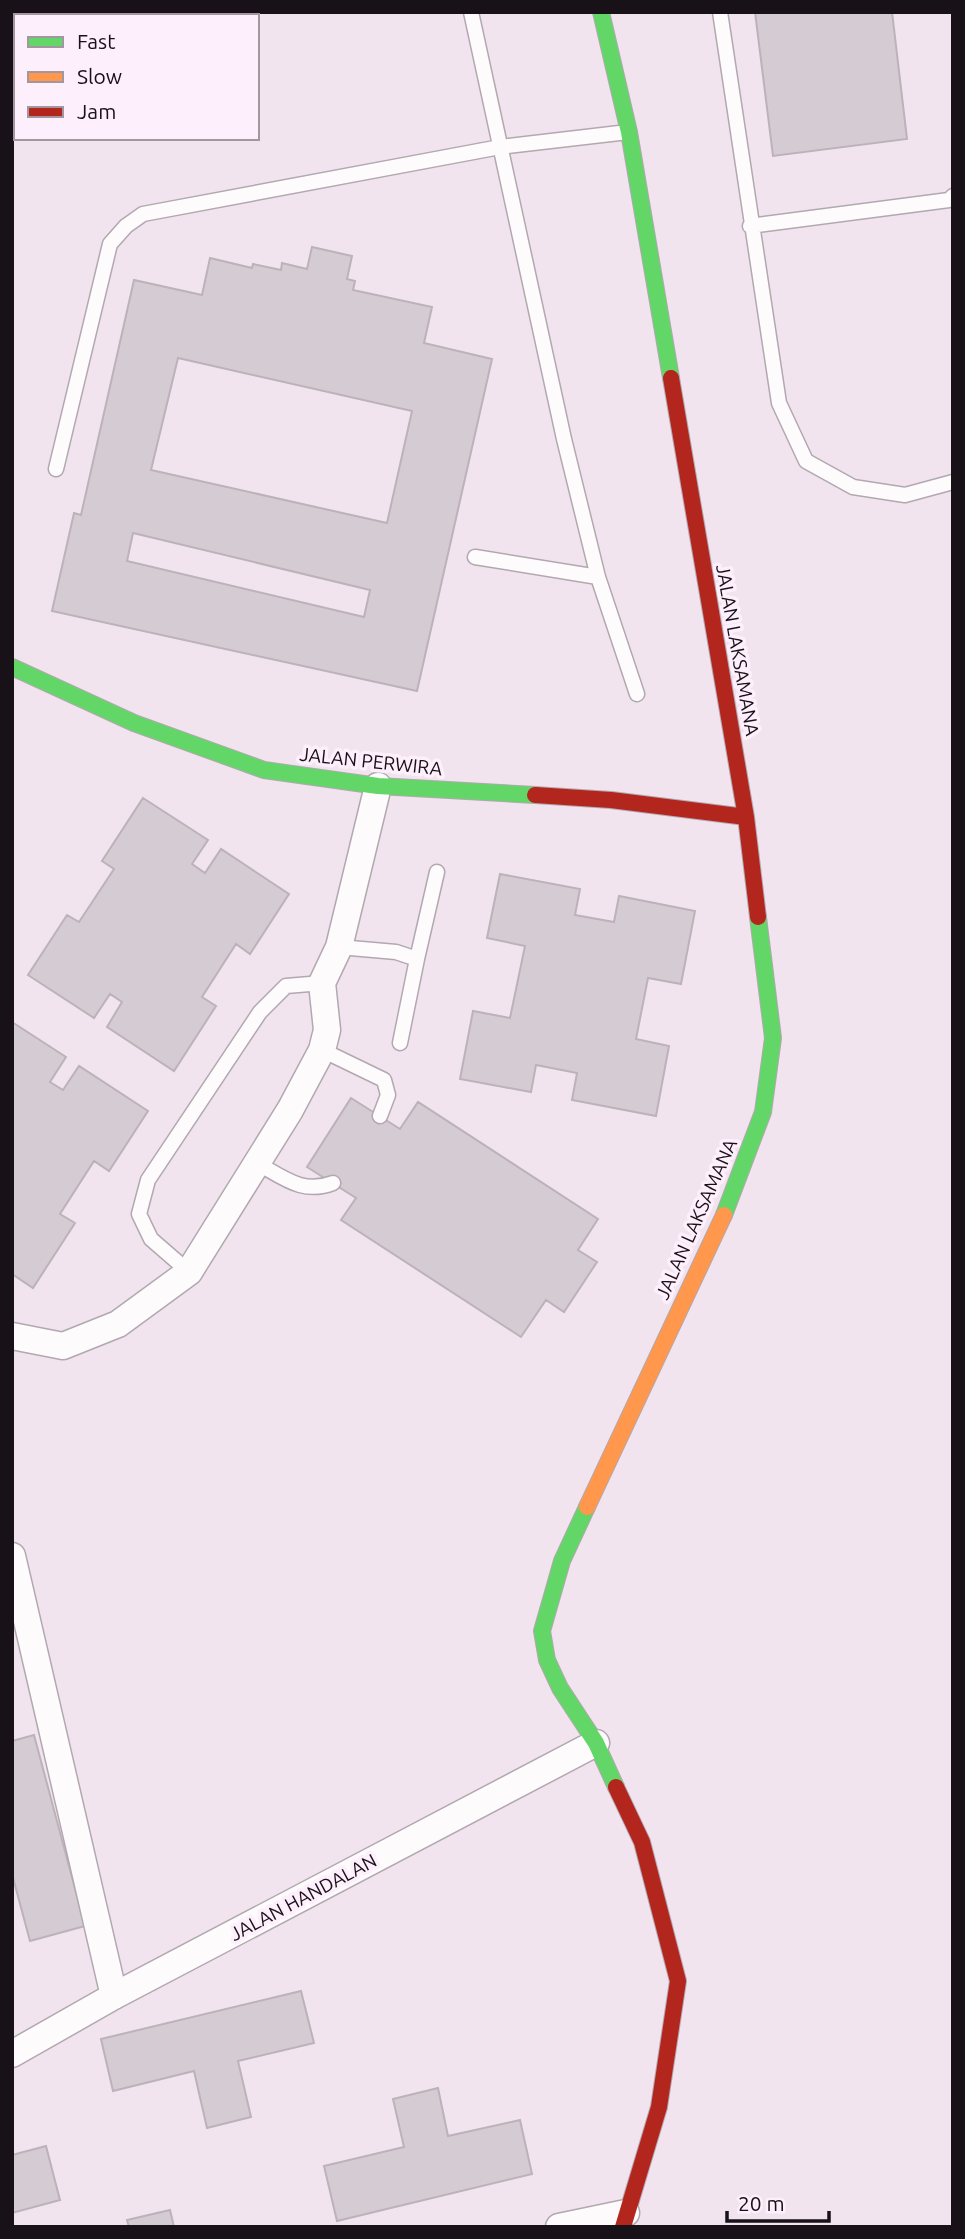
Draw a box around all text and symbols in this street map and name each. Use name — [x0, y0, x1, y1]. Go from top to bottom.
legend — [14, 14, 259, 140]
text: Fast — [77, 29, 115, 53]
text: Slow — [77, 64, 122, 88]
text: Jam — [77, 99, 116, 123]
street label: JALAN LAKSAMANA — [712, 563, 764, 738]
street label: JALAN PERWIRA — [299, 743, 444, 779]
street label: JALAN LAKSAMANA — [651, 1135, 742, 1303]
street label: JALAN HANDALAN — [226, 1849, 380, 1945]
scale bar — [727, 2180, 828, 2224]
text: 20 m — [738, 2191, 785, 2215]

